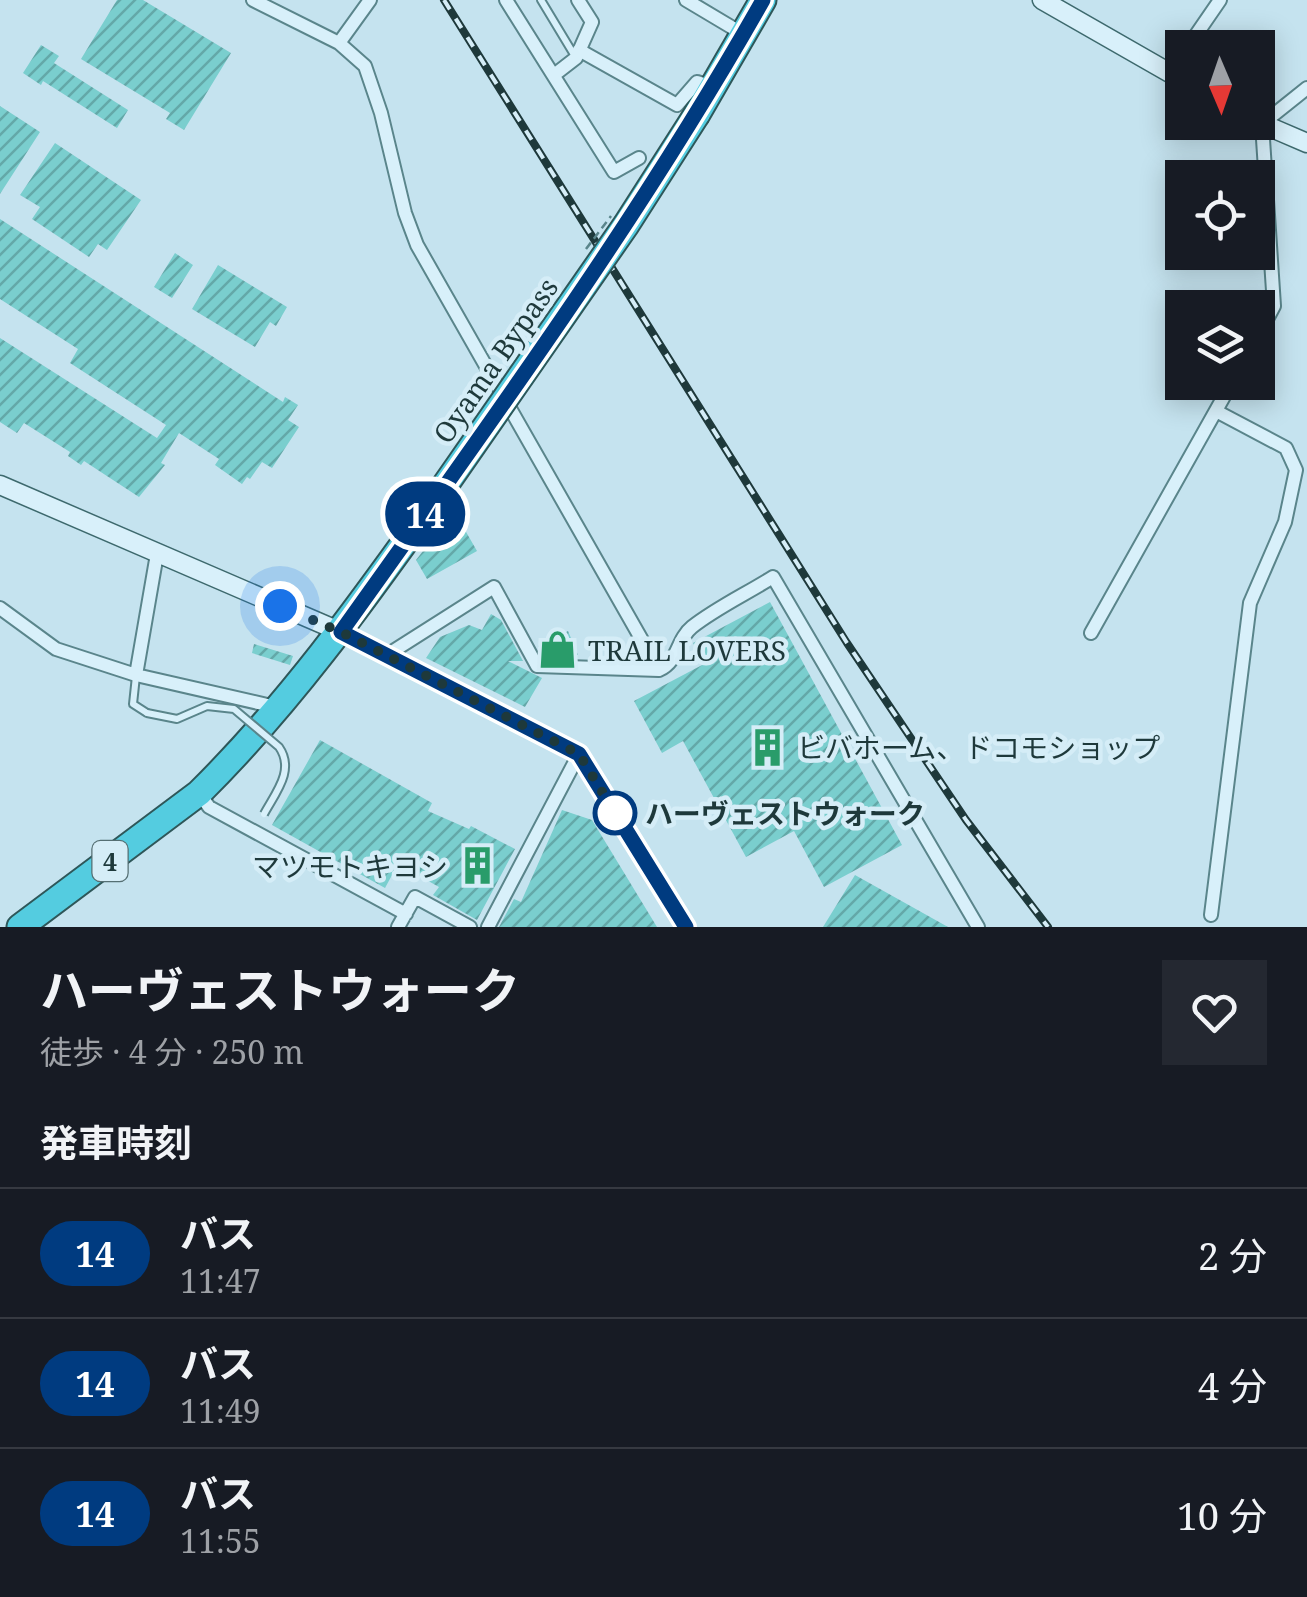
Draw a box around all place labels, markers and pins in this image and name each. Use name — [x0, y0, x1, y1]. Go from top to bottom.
shop icon: TRAIL LOVERS — [537, 629, 579, 671]
place label: TRAIL LOVERS — [588, 631, 786, 669]
building icon: ビバホーム、ドコモショップ — [746, 726, 788, 768]
place label: ビバホーム、ドコモショップ — [797, 728, 1160, 766]
marker: ハーヴェストウォーク — [594, 792, 636, 834]
place label: ハーヴェストウォーク — [645, 794, 925, 832]
building icon: マツモトキヨシ — [457, 845, 499, 887]
place label: マツモトキヨシ — [252, 847, 448, 885]

